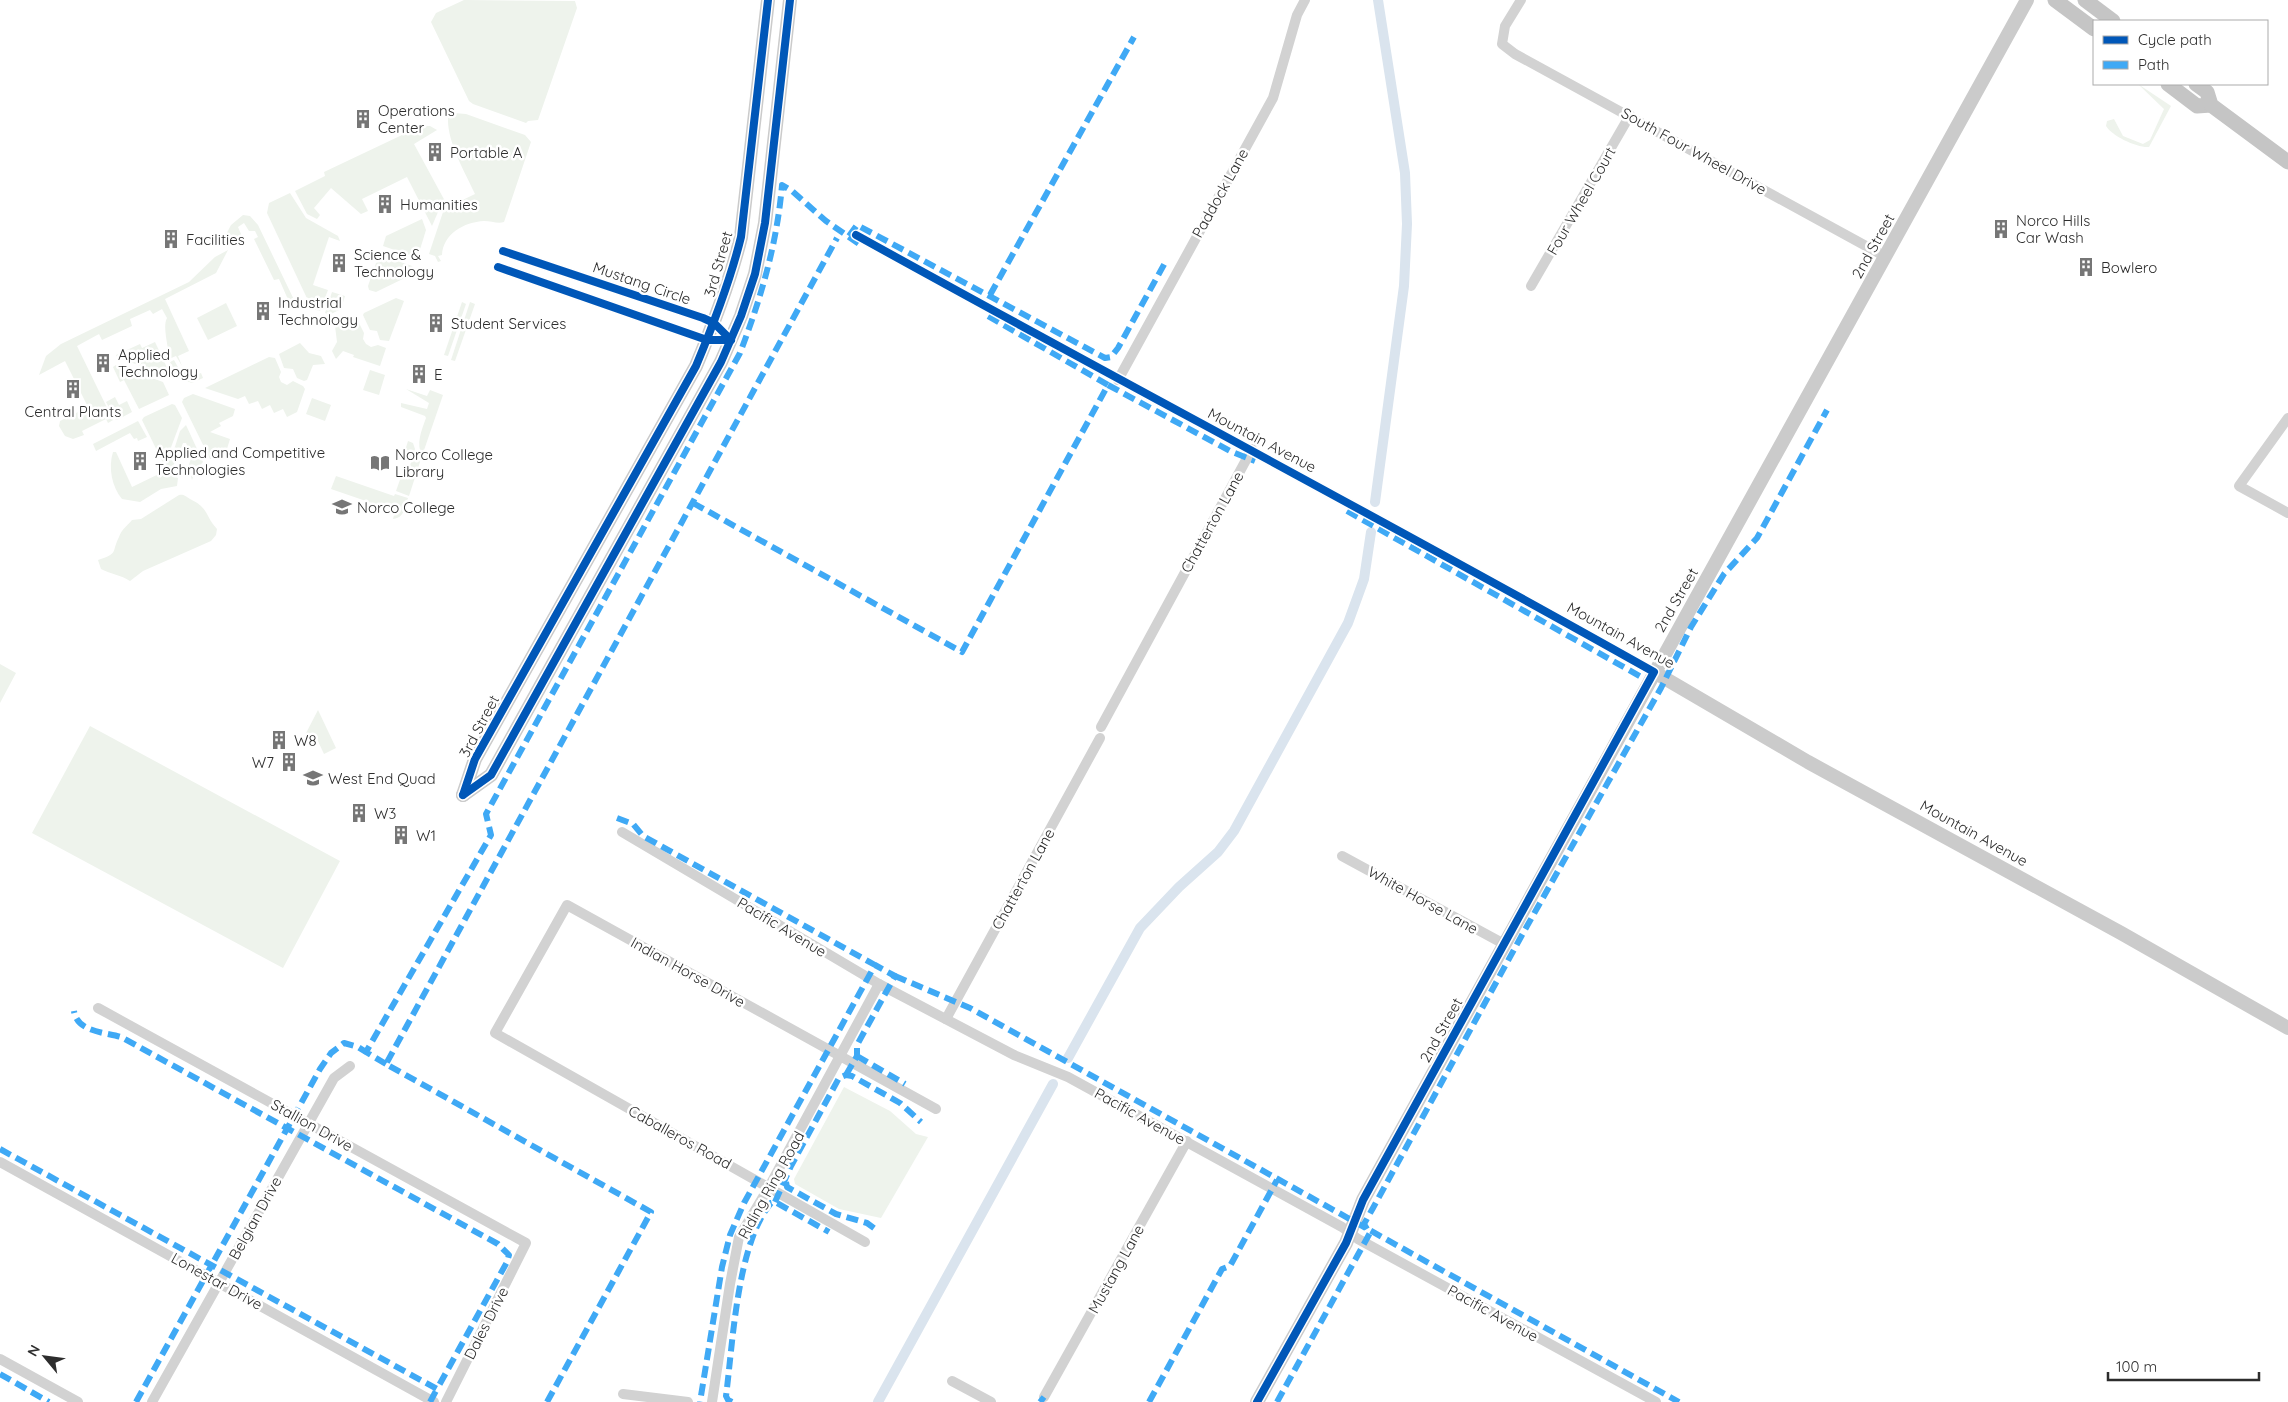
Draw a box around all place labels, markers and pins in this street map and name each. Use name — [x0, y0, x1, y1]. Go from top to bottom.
place label: Operations Center — [378, 101, 455, 137]
building icon: Operations Center — [352, 108, 374, 130]
building icon: Portable A — [424, 141, 446, 163]
place label: Portable A — [450, 143, 523, 162]
building icon: Humanities — [374, 193, 396, 215]
place label: Humanities — [400, 195, 478, 214]
place label: Norco Hills Car Wash — [2016, 211, 2090, 247]
building icon: Norco Hills Car Wash — [1990, 218, 2012, 240]
building icon: Facilities — [160, 228, 182, 250]
place label: Facilities — [186, 230, 245, 249]
place label: Science & Technology — [354, 245, 434, 281]
building icon: Science & Technology — [328, 252, 350, 274]
building icon: Bowlero — [2075, 256, 2097, 278]
place label: Bowlero — [2101, 258, 2157, 277]
place label: Industrial Technology — [278, 293, 358, 329]
building icon: Industrial Technology — [252, 300, 274, 322]
building icon: Student Services — [425, 312, 447, 334]
place label: Student Services — [451, 314, 566, 333]
place label: Applied Technology — [118, 345, 198, 381]
building icon: Applied Technology — [92, 352, 114, 374]
building icon: E — [408, 363, 430, 385]
place label: E — [434, 365, 443, 384]
building icon: Central Plants — [62, 378, 84, 400]
place label: Central Plants — [25, 402, 121, 421]
place label: Applied and Competitive Technologies — [155, 443, 325, 479]
place label: Norco College Library — [395, 445, 493, 481]
building icon: Applied and Competitive Technologies — [129, 450, 151, 472]
library icon: Norco College Library — [369, 452, 391, 474]
school or university icon: Norco College — [331, 496, 353, 518]
place label: Norco College — [357, 498, 455, 517]
building icon: W8 — [268, 729, 290, 751]
place label: W8 — [294, 731, 317, 750]
building icon: W7 — [278, 751, 300, 773]
place label: W7 — [252, 753, 274, 772]
school or university icon: West End Quad — [302, 767, 324, 789]
place label: West End Quad — [328, 769, 436, 788]
building icon: W3 — [348, 802, 370, 824]
place label: W3 — [374, 804, 396, 823]
building icon: W1 — [390, 824, 412, 846]
place label: W1 — [416, 826, 436, 845]

